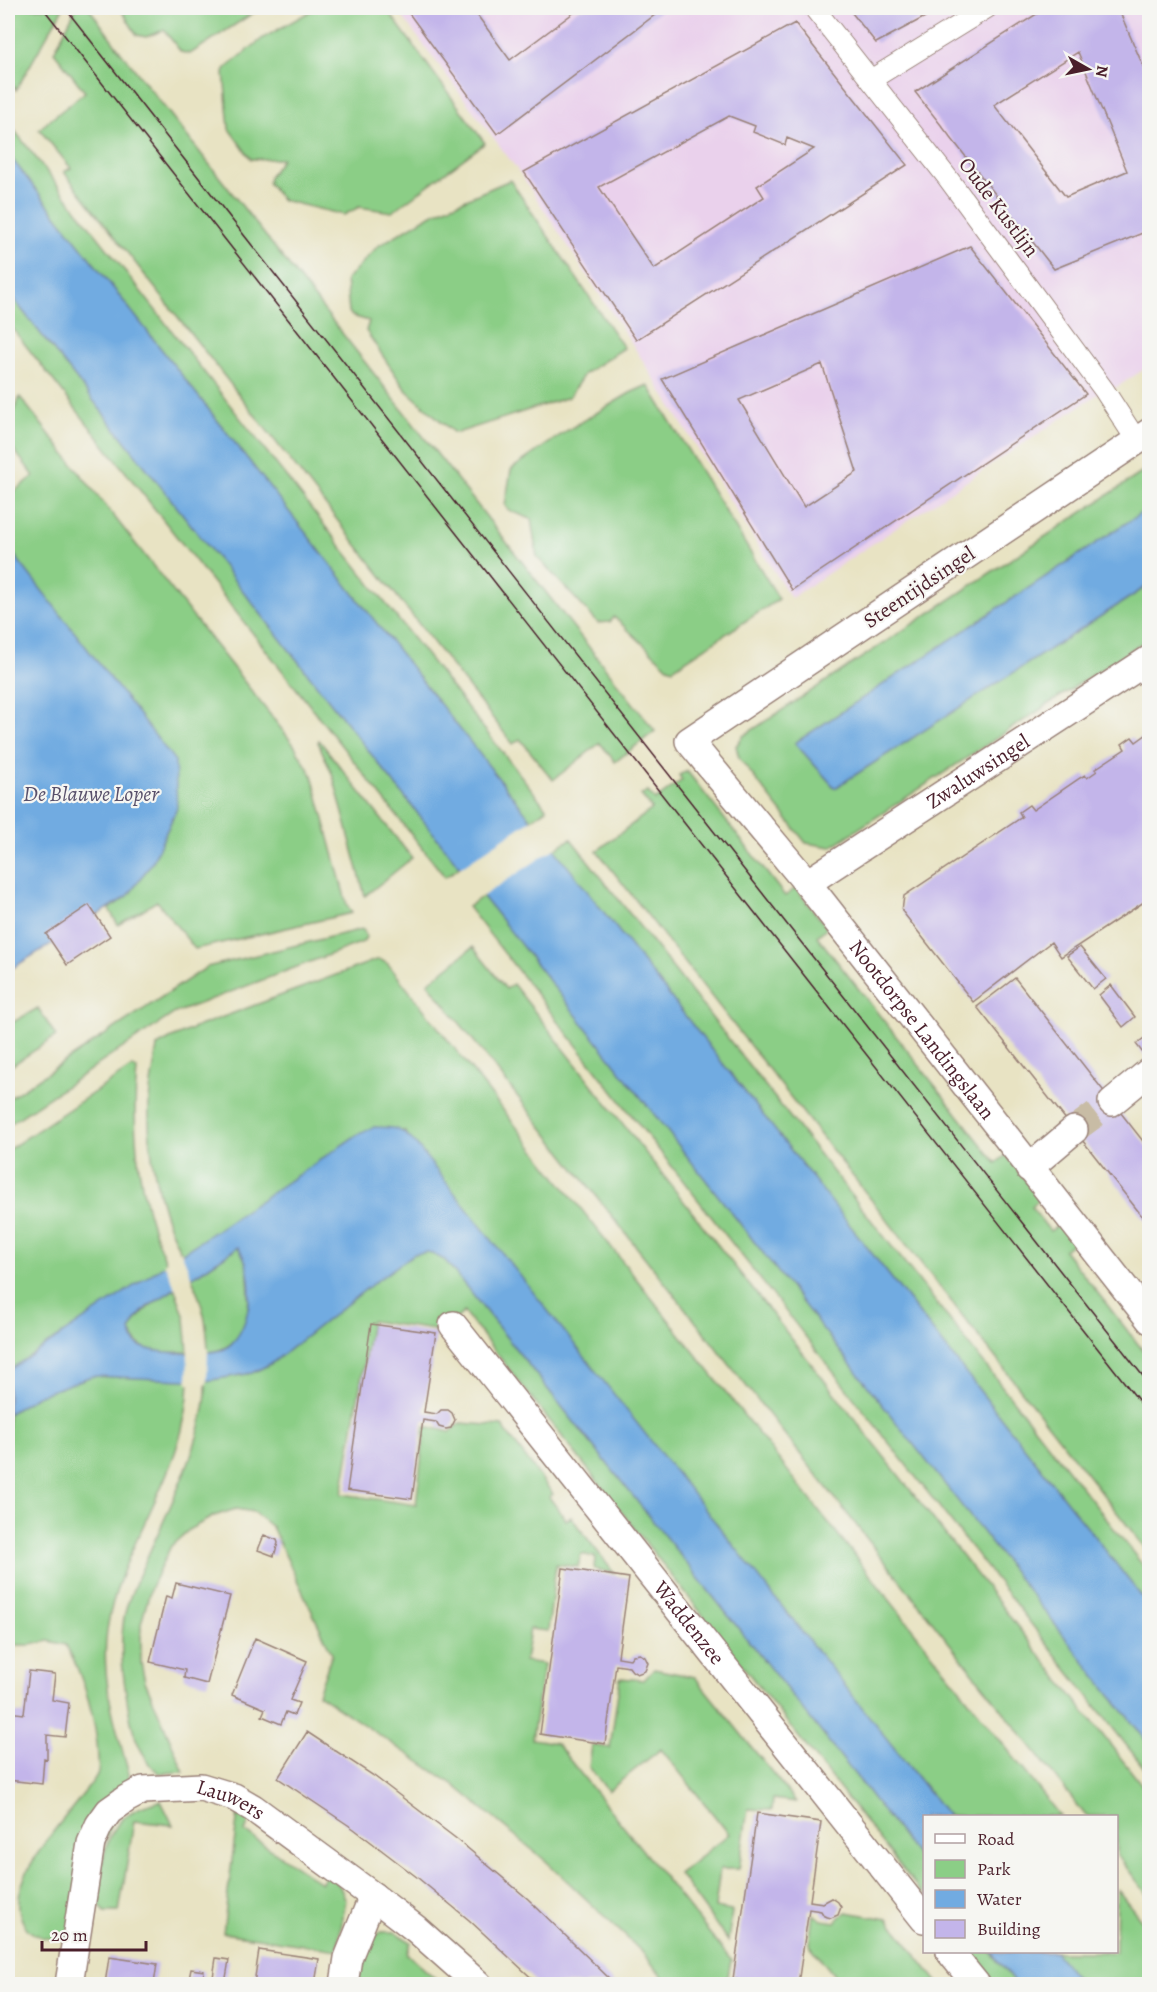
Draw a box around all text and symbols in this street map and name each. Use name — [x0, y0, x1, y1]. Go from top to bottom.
north arrow — [1058, 39, 1118, 99]
text: N — [1090, 64, 1114, 79]
street label: Oude Kustlijn — [952, 151, 1046, 263]
street label: Steentijdsingel — [858, 539, 980, 635]
street label: Zwaluwsingel — [921, 727, 1035, 815]
water label: De Blauwe Loper — [23, 779, 160, 809]
street label: Nootdorpse Landingslaan — [843, 934, 1001, 1125]
street label: Waddenzee — [647, 1574, 731, 1671]
street label: Lauwers — [193, 1772, 271, 1826]
legend — [923, 1815, 1118, 1953]
text: Road — [977, 1827, 1015, 1851]
text: Park — [977, 1857, 1011, 1881]
text: Water — [976, 1887, 1022, 1911]
scale bar — [42, 1914, 146, 1952]
text: Building — [977, 1917, 1041, 1941]
text: 20 m — [51, 1923, 88, 1947]

